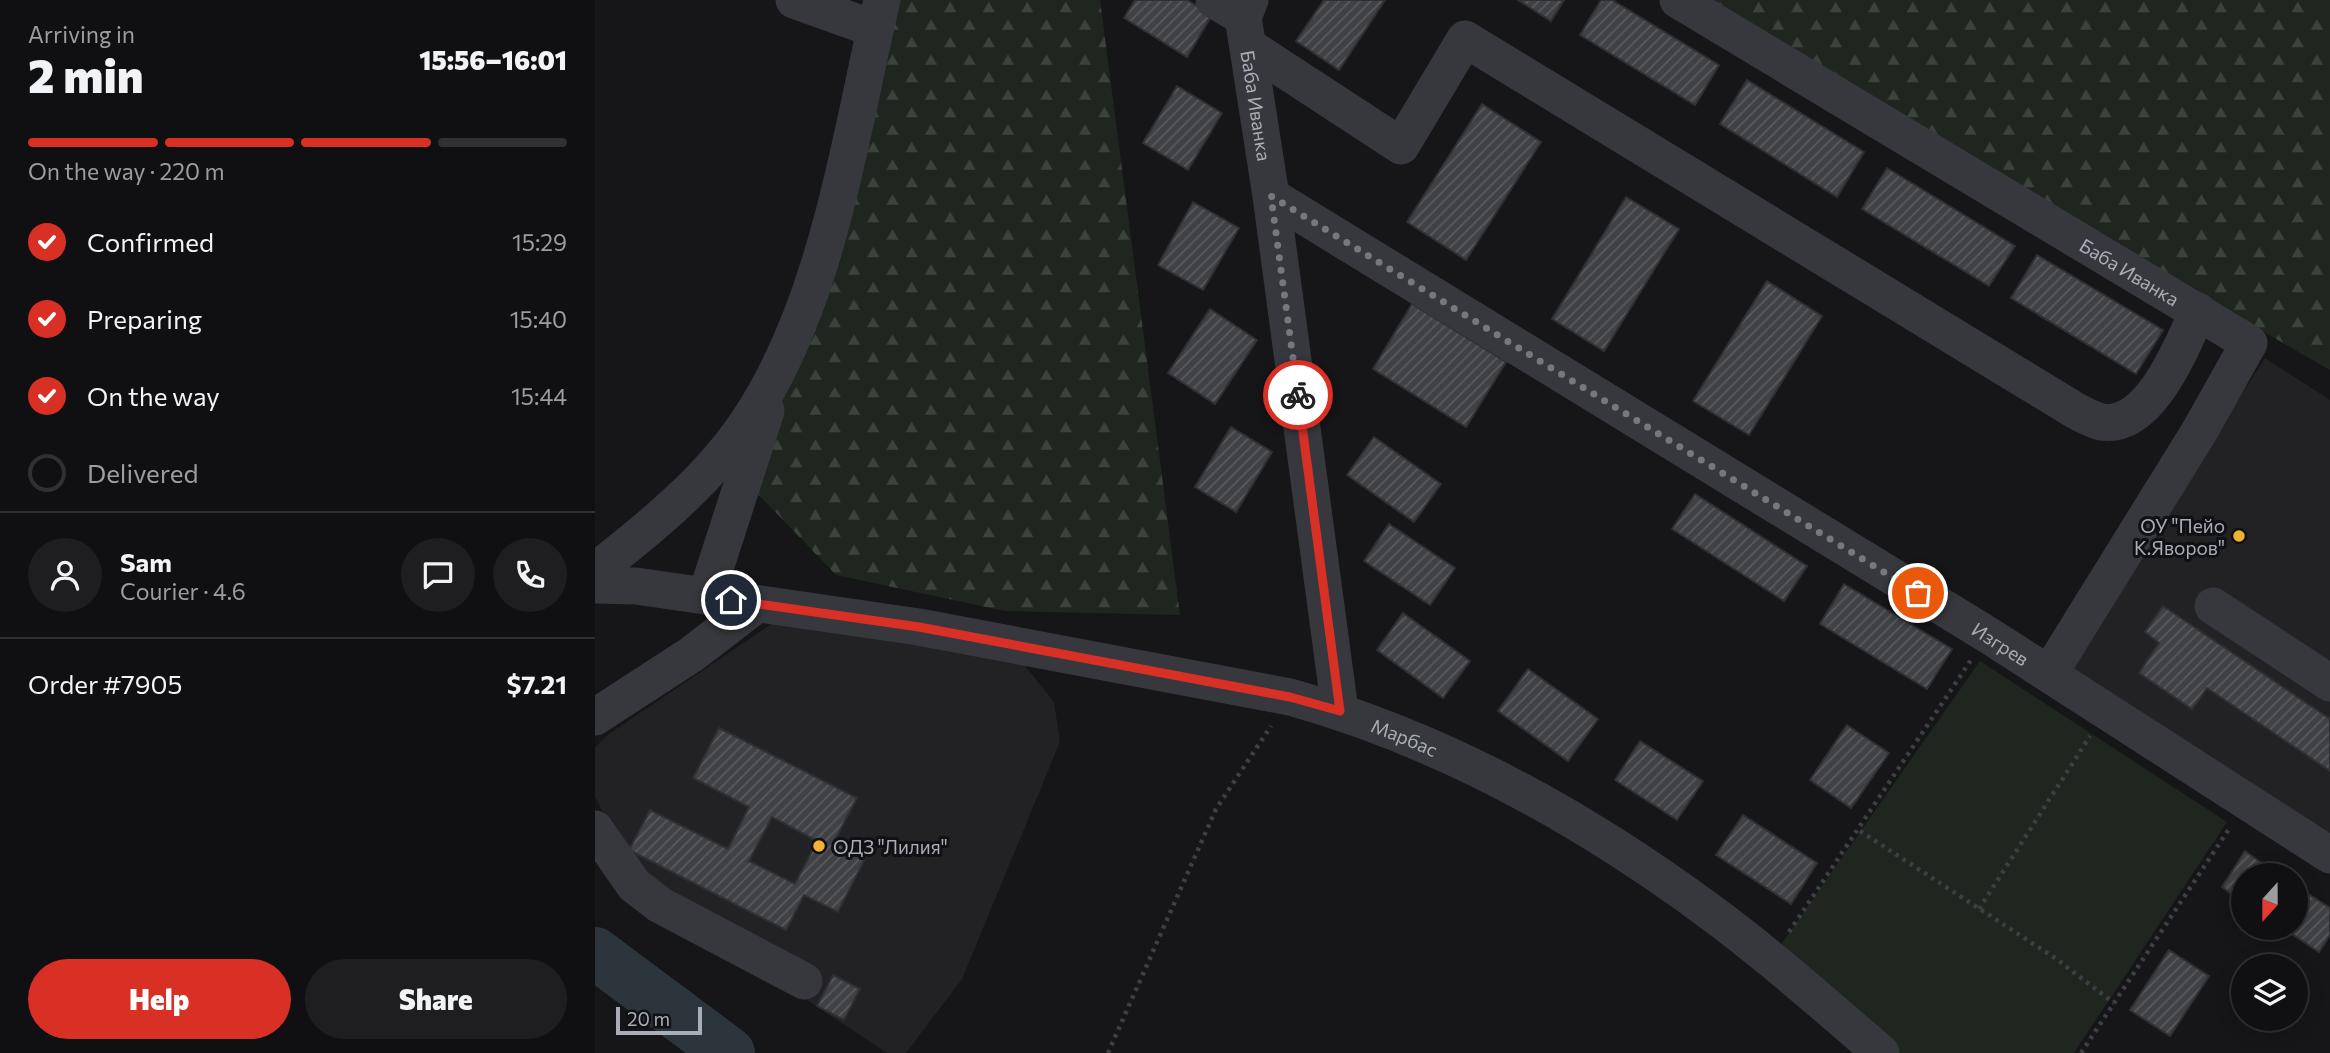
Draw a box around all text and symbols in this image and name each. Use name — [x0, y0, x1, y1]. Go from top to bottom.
text: Arriving in — [28, 20, 135, 48]
text: 15:56–16:01 — [419, 44, 567, 75]
text: 2 min — [28, 46, 144, 102]
street label: Баба Иванка — [1237, 48, 1277, 163]
text: On the way · 220 m — [28, 157, 225, 185]
icon: check — [28, 223, 66, 261]
text: Confirmed — [87, 226, 214, 257]
text: 15:29 — [512, 228, 567, 256]
street label: Баба Иванка — [2076, 233, 2184, 310]
icon: check — [28, 300, 66, 338]
text: Preparing — [87, 303, 202, 334]
text: 15:40 — [510, 305, 567, 333]
courier — [1263, 360, 1333, 430]
icon: bike — [1279, 376, 1317, 414]
icon: check — [28, 377, 66, 415]
text: On the way — [87, 380, 220, 411]
text: 15:44 — [511, 382, 567, 410]
text: Delivered — [87, 457, 198, 488]
place label: ОУ "Пейо К.Яворов" — [2134, 514, 2225, 559]
marker: ОУ "Пейо К.Яворов" — [2231, 528, 2247, 544]
button: person — [28, 538, 102, 612]
button: chat — [401, 538, 475, 612]
button: phone — [493, 538, 567, 612]
text: Sam — [120, 546, 172, 577]
pin — [1888, 563, 1948, 623]
pin — [701, 570, 761, 630]
icon: bag — [1899, 574, 1937, 612]
text: Courier · 4.6 — [120, 577, 246, 605]
icon: home — [712, 581, 750, 619]
street label: Изгрев — [1968, 617, 2034, 670]
text: Order #7905 — [28, 668, 182, 699]
text: $7.21 — [506, 668, 567, 699]
street label: Марбас — [1368, 713, 1442, 761]
place label: ОДЗ "Лилия" — [833, 835, 948, 858]
marker: ОДЗ "Лилия" — [811, 838, 827, 854]
north arrow — [2231, 863, 2308, 940]
map controls — [2231, 863, 2308, 1031]
button: layers — [2231, 954, 2308, 1031]
button: Help — [28, 959, 291, 1039]
button: Share — [305, 959, 567, 1039]
scale bar — [616, 1004, 702, 1036]
text: 20 m — [627, 1007, 670, 1030]

